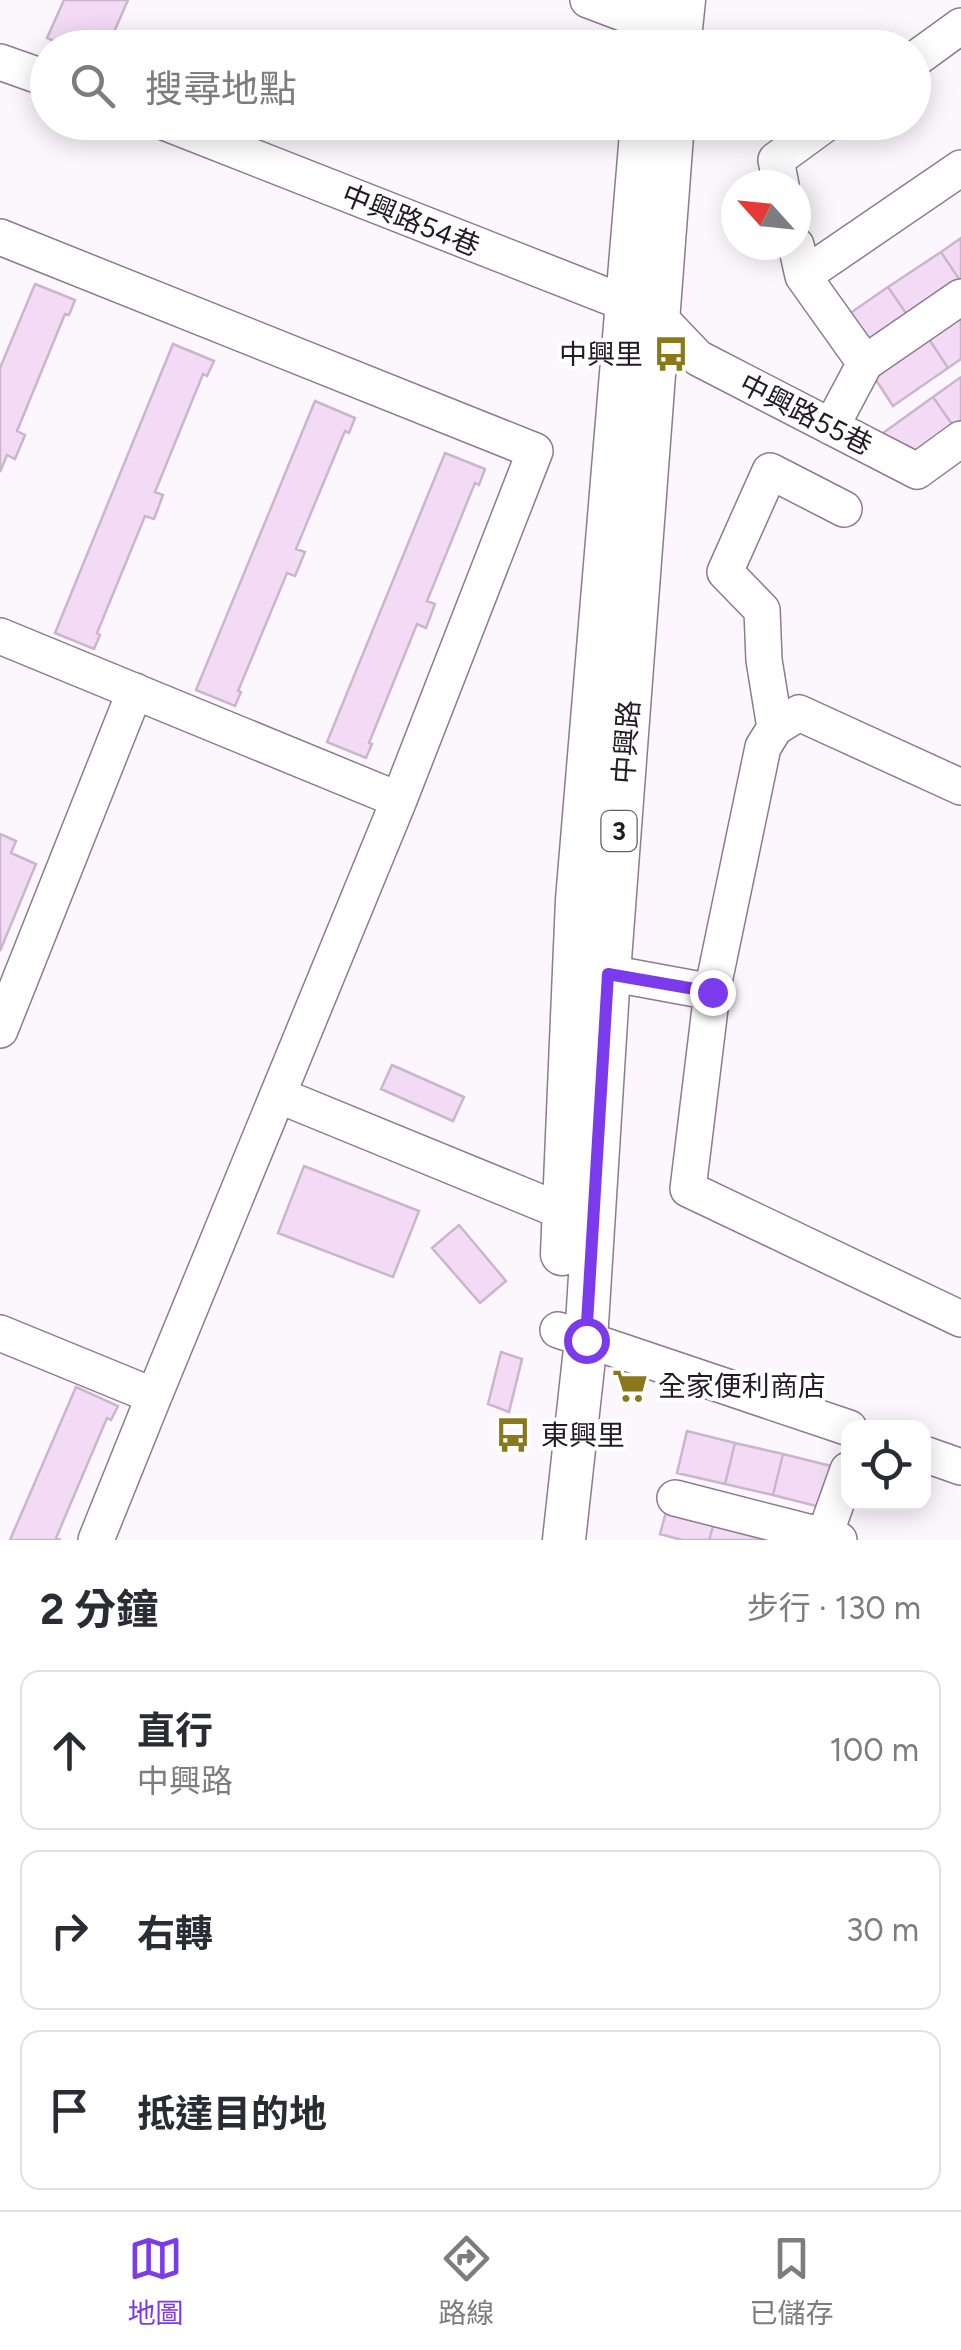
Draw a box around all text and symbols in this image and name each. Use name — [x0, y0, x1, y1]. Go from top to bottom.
search box — [30, 30, 931, 140]
icon: search — [65, 58, 120, 113]
text: 搜尋地點 — [145, 66, 297, 112]
north arrow — [721, 170, 811, 260]
street label: 中興路54巷 — [337, 177, 485, 263]
bus stop icon: 中興里 — [652, 335, 690, 373]
place label: 中興里 — [559, 337, 643, 371]
street label: 中興路55巷 — [734, 366, 878, 462]
street label: 中興路 — [606, 699, 646, 785]
road number: 3 — [602, 811, 636, 851]
route end — [690, 970, 736, 1016]
route start — [564, 1318, 610, 1364]
supermarket icon: 全家便利商店 — [611, 1367, 649, 1405]
place label: 全家便利商店 — [658, 1369, 826, 1403]
bus stop icon: 東興里 — [494, 1416, 532, 1454]
place label: 東興里 — [541, 1418, 625, 1452]
map controls — [841, 1420, 931, 1510]
button: locate — [841, 1420, 931, 1510]
text: 2 分鐘 — [40, 1584, 158, 1635]
text: 步行 · 130 m — [747, 1589, 921, 1627]
text: 直行 — [137, 1708, 213, 1754]
icon: ahead — [42, 1723, 97, 1778]
text: 100 m — [830, 1731, 919, 1769]
text: 中興路 — [137, 1762, 233, 1800]
icon: right — [42, 1903, 97, 1958]
text: 右轉 — [137, 1911, 213, 1957]
text: 30 m — [846, 1911, 919, 1949]
icon: arrive — [42, 2083, 97, 2138]
text: 抵達目的地 — [137, 2091, 327, 2137]
tab: 地圖 — [127, 2231, 184, 2331]
tab: 路線 — [438, 2231, 495, 2331]
tab: 已儲存 — [749, 2231, 834, 2331]

